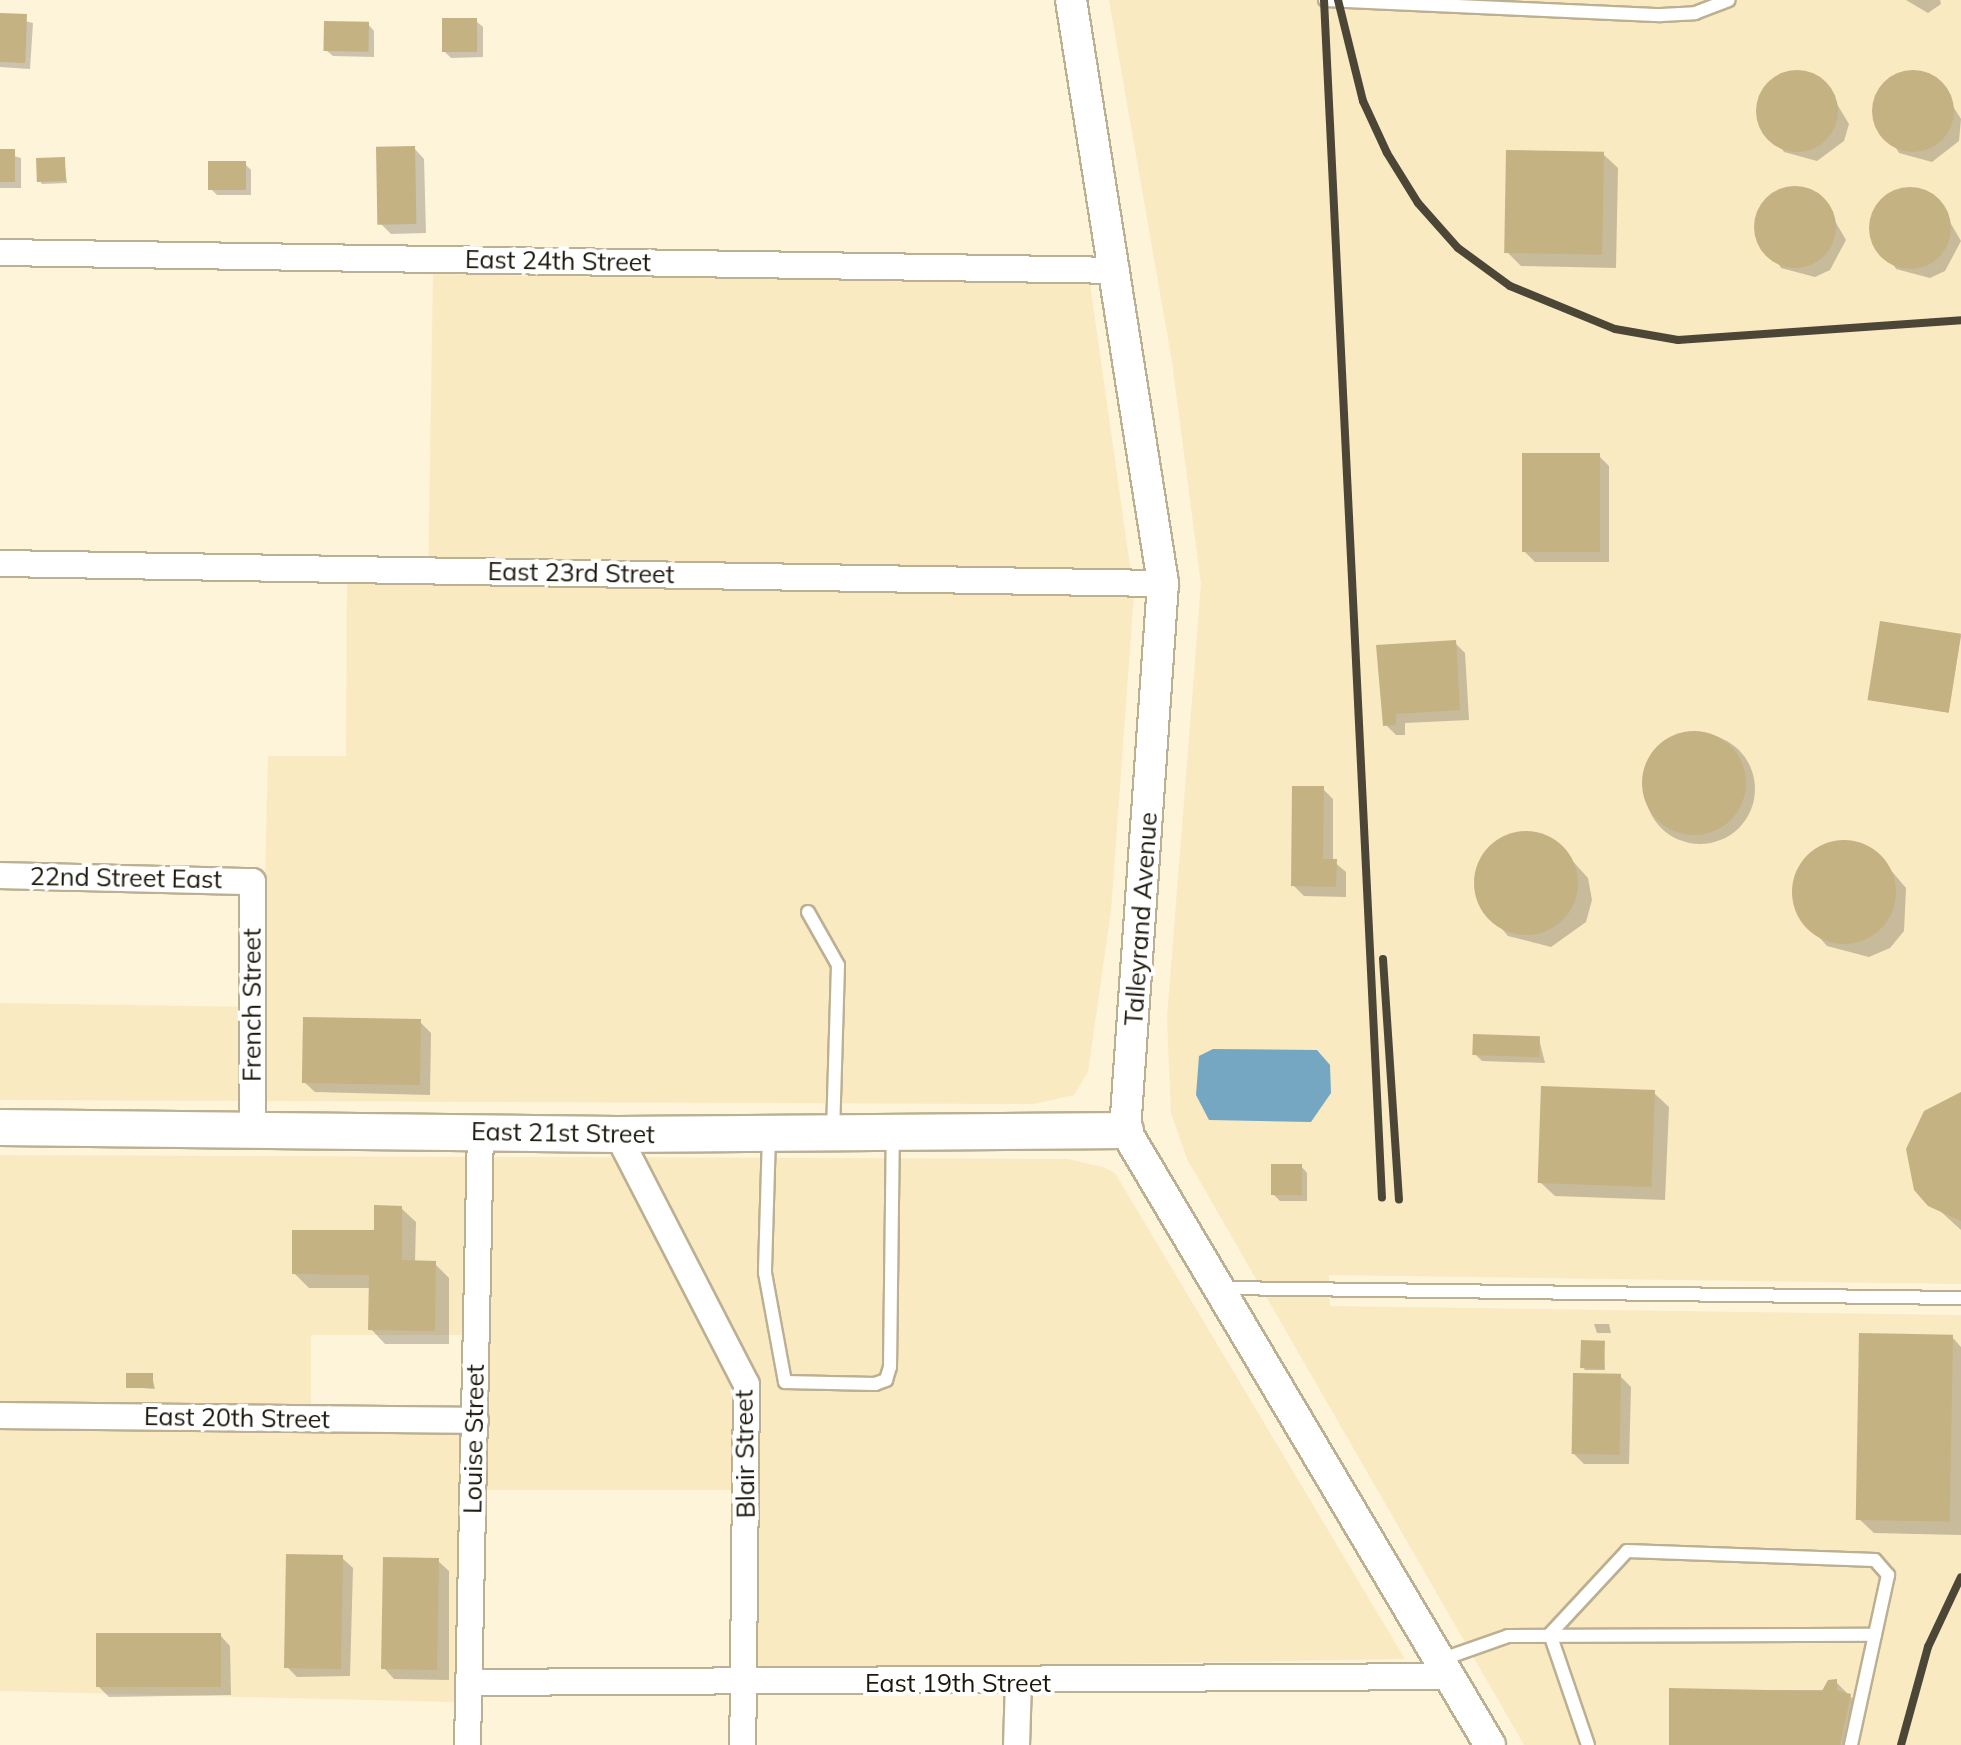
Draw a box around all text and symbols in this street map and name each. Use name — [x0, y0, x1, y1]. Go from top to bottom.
street label: East 24th Street — [465, 244, 651, 278]
street label: East 23rd Street — [487, 556, 675, 590]
street label: Talleyrand Avenue — [1119, 811, 1163, 1027]
street label: 22nd Street East — [30, 861, 222, 895]
street label: French Street — [237, 928, 267, 1082]
street label: East 21st Street — [471, 1116, 655, 1150]
street label: Louise Street — [458, 1364, 490, 1514]
street label: Blair Street — [729, 1389, 761, 1519]
street label: East 20th Street — [144, 1401, 330, 1435]
street label: East 19th Street — [865, 1668, 1051, 1698]

